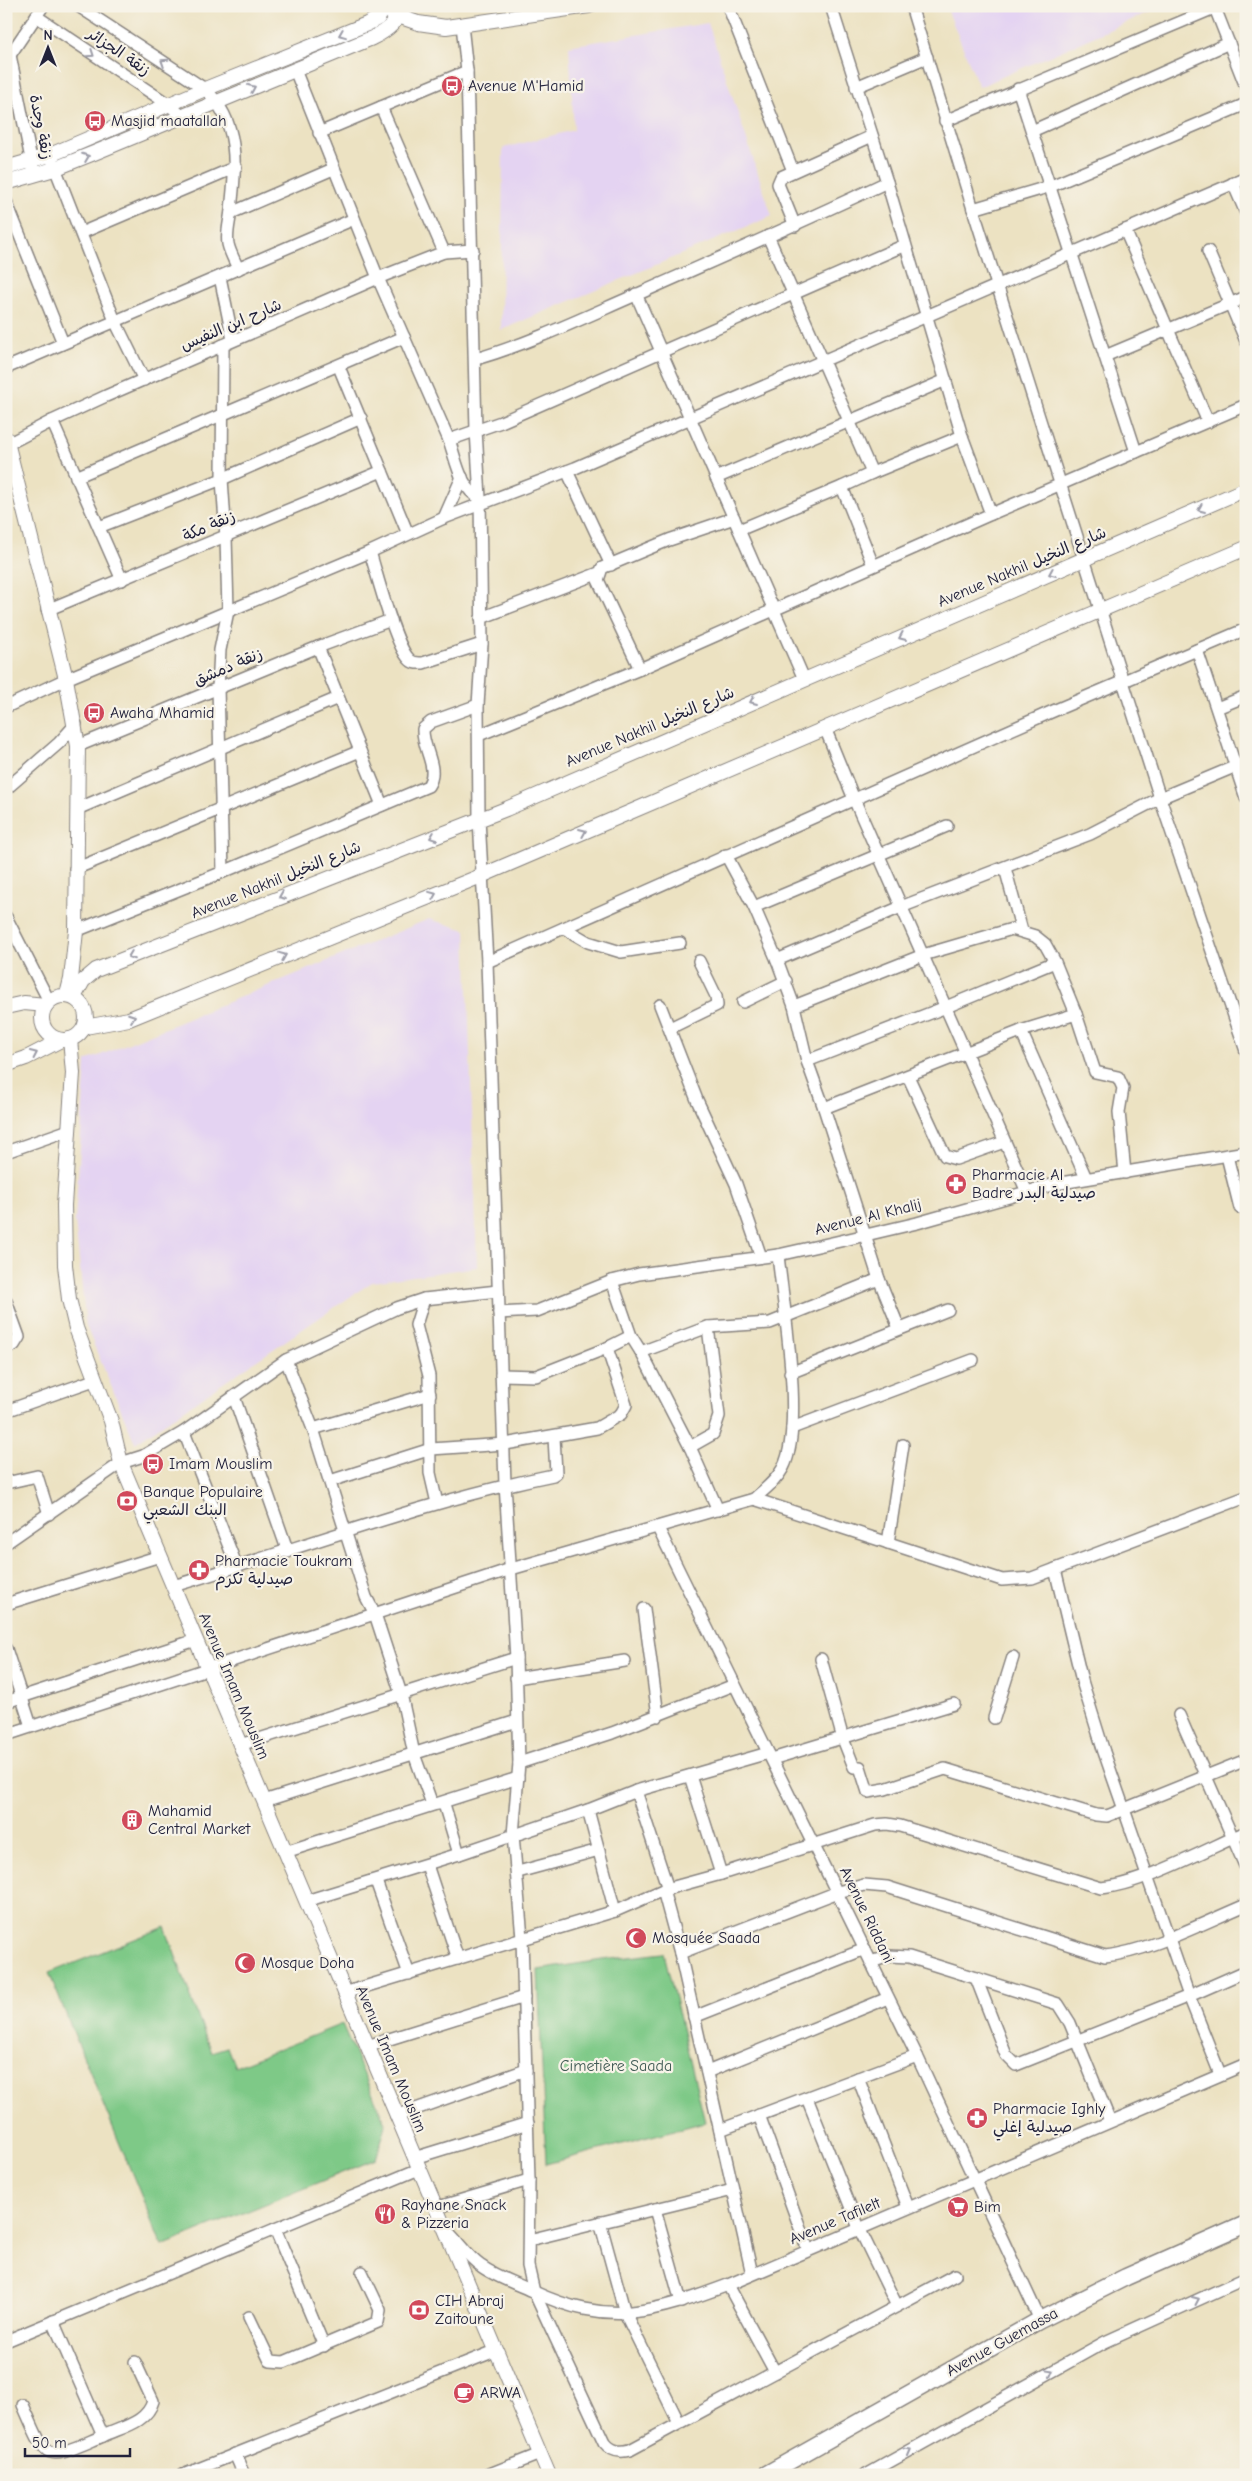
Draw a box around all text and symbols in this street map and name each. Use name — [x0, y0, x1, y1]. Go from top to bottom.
north arrow — [22, 22, 72, 72]
street label: زنقة الجزائر — [83, 23, 154, 79]
text: N — [43, 27, 53, 44]
one-way arrow — [338, 28, 347, 38]
one-way arrow — [85, 48, 95, 57]
one-way arrow — [160, 59, 169, 69]
bus stop icon: Avenue M'Hamid — [440, 74, 464, 98]
place label: Avenue M'Hamid — [468, 77, 584, 95]
one-way arrow — [247, 83, 256, 94]
street label: زنقة وجدة — [26, 93, 56, 161]
bus stop icon: Masjid maatallah — [83, 109, 107, 133]
place label: Masjid maatallah — [111, 112, 227, 130]
one-way arrow — [81, 152, 89, 162]
street label: شارح ابن النفيس — [178, 296, 285, 355]
one-way arrow — [1197, 502, 1206, 513]
street label: زنقة مكة — [180, 507, 238, 545]
street label: Avenue Nakhil شارع النخيل — [935, 523, 1110, 613]
one-way arrow — [1048, 567, 1057, 578]
one-way arrow — [899, 632, 907, 642]
street label: زنقة دمشق — [191, 644, 265, 690]
street label: Avenue Nakhil شارع النخيل — [563, 683, 738, 773]
one-way arrow — [749, 695, 758, 706]
bus stop icon: Awaha Mhamid — [82, 701, 106, 725]
place label: Awaha Mhamid — [110, 704, 215, 722]
one-way arrow — [578, 827, 587, 838]
one-way arrow — [430, 831, 438, 841]
street label: Avenue Nakhil شارع النخيل — [189, 838, 364, 924]
one-way arrow — [278, 890, 287, 901]
one-way arrow — [428, 890, 437, 901]
one-way arrow — [127, 950, 136, 960]
one-way arrow — [278, 952, 287, 962]
one-way arrow — [127, 1013, 136, 1023]
one-way arrow — [29, 1050, 38, 1060]
place label: Pharmacie Al Badre صيدلية البدر — [972, 1166, 1096, 1202]
pharmacy icon: Pharmacie Al Badre صيدلية البدر — [944, 1172, 968, 1196]
street label: Avenue Al Khalij — [813, 1195, 923, 1239]
bus stop icon: Imam Mouslim — [141, 1452, 165, 1476]
place label: Imam Mouslim — [169, 1455, 272, 1473]
place label: Banque Populaire البنك الشعبي — [143, 1483, 263, 1524]
bank icon: Banque Populaire البنك الشعبي — [115, 1489, 139, 1513]
place label: Pharmacie Toukram صيدلية تكرم — [215, 1552, 352, 1591]
pharmacy icon: Pharmacie Toukram صيدلية تكرم — [187, 1558, 211, 1582]
street label: Avenue Imam Mouslim — [195, 1610, 273, 1762]
place label: Mahamid Central Market — [148, 1802, 251, 1838]
building icon: Mahamid Central Market — [120, 1808, 144, 1832]
street label: Avenue Riddani — [836, 1864, 898, 1966]
mosque icon: Mosquée Saada — [624, 1926, 648, 1950]
place label: Mosquée Saada — [652, 1929, 760, 1947]
mosque icon: Mosque Doha — [233, 1951, 257, 1975]
place label: Mosque Doha — [261, 1954, 355, 1972]
street label: Avenue Imam Mouslim — [352, 1983, 430, 2135]
park label: Cimetière Saada — [560, 2057, 672, 2075]
place label: Pharmacie Ighly صيدلية إغلي — [993, 2100, 1106, 2141]
pharmacy icon: Pharmacie Ighly صيدلية إغلي — [965, 2106, 989, 2130]
street label: Avenue Tafilelt — [787, 2194, 883, 2248]
supermarket icon: Bim — [946, 2195, 970, 2219]
place label: Rayhane Snack & Pizzeria — [401, 2196, 506, 2232]
place label: Bim — [974, 2198, 1001, 2216]
restaurant icon: Rayhane Snack & Pizzeria — [373, 2202, 397, 2226]
place label: CIH Abraj Zaitoune — [435, 2292, 504, 2328]
one-way arrow — [1191, 2296, 1200, 2306]
bank icon: CIH Abraj Zaitoune — [407, 2298, 431, 2322]
street label: Avenue Guemassa — [943, 2304, 1061, 2380]
one-way arrow — [1045, 2368, 1054, 2378]
cafe icon: ARWA — [452, 2381, 476, 2405]
place label: ARWA — [480, 2384, 521, 2402]
scale bar — [25, 2426, 130, 2458]
text: 50 m — [32, 2434, 67, 2452]
one-way arrow — [903, 2447, 912, 2457]

